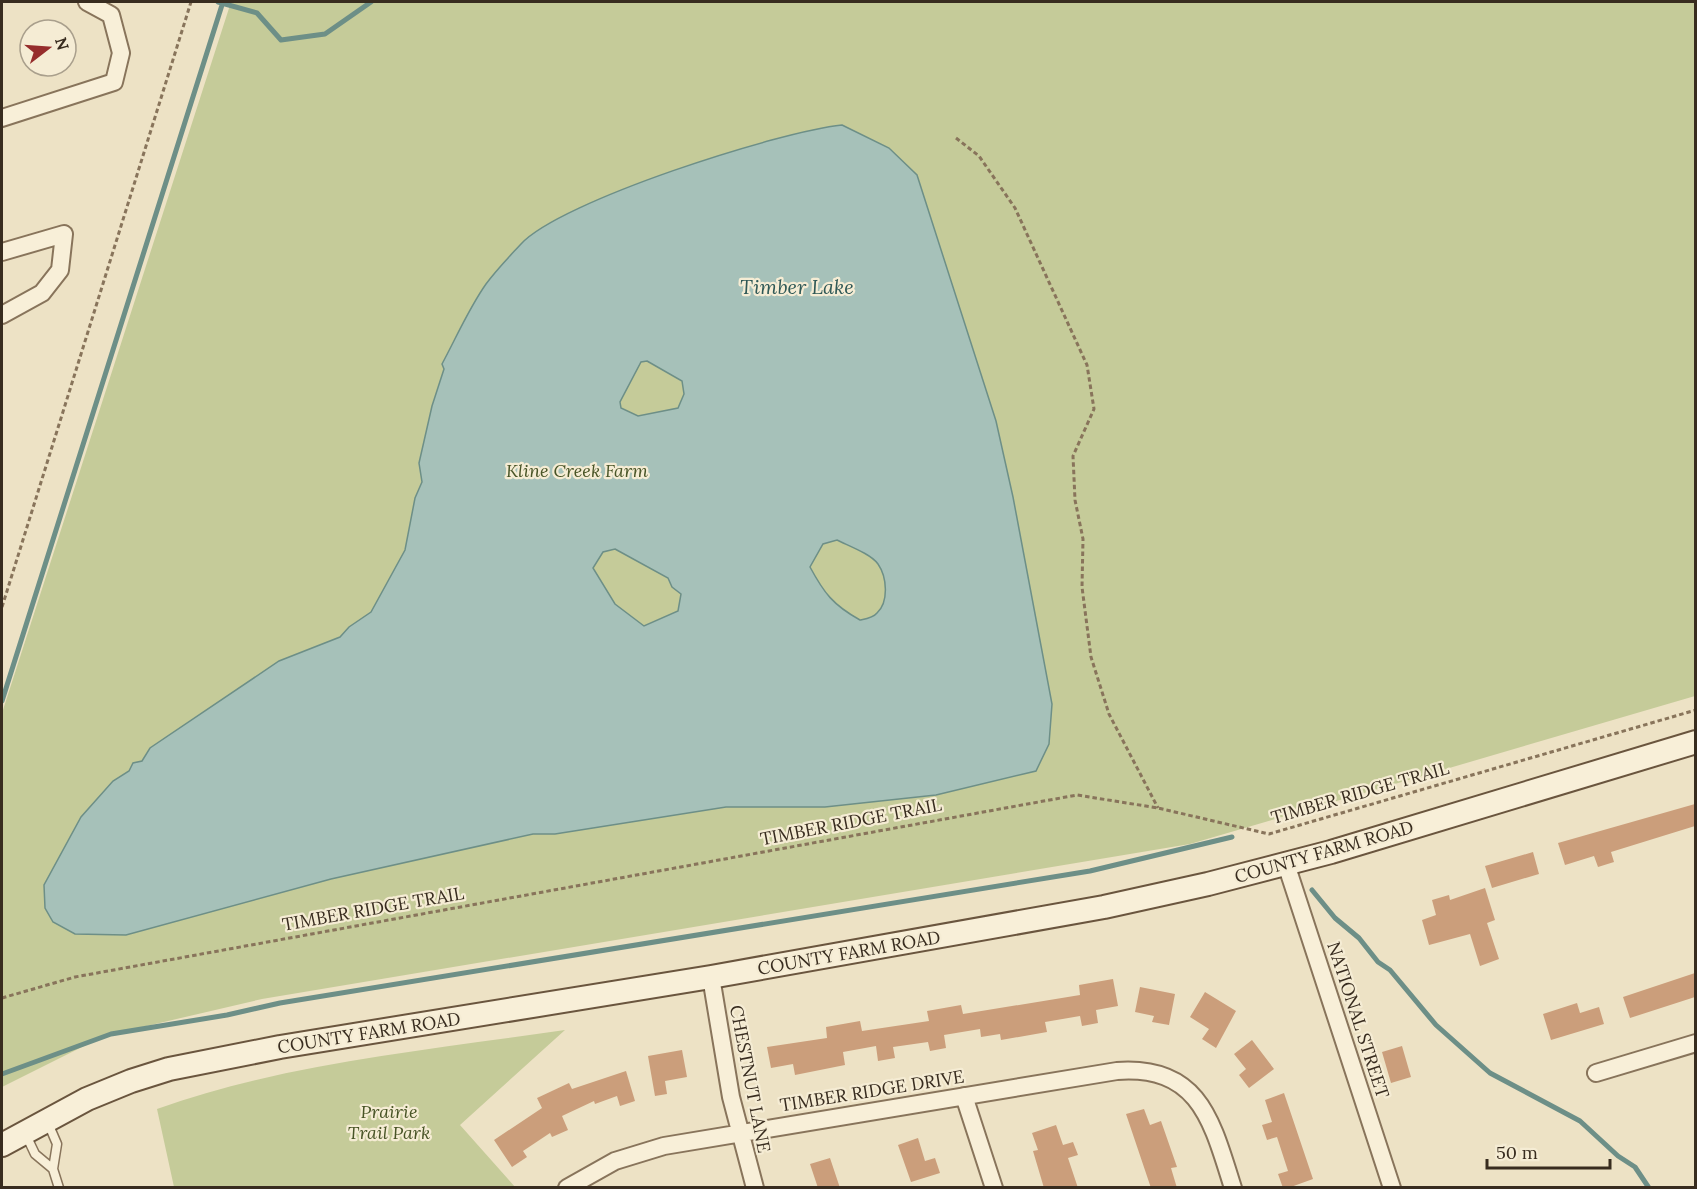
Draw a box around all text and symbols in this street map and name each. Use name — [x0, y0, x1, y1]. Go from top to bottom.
north arrow — [18, 18, 78, 78]
text: N — [51, 35, 74, 52]
water label: Timber Lake — [740, 274, 854, 299]
park label: Kline Creek Farm — [506, 459, 648, 482]
street label: TIMBER RIDGE TRAIL — [1268, 756, 1452, 829]
street label: TIMBER RIDGE TRAIL — [758, 793, 944, 850]
street label: COUNTY FARM ROAD — [1232, 815, 1416, 888]
street label: TIMBER RIDGE TRAIL — [280, 881, 466, 936]
street label: COUNTY FARM ROAD — [756, 925, 942, 980]
street label: NATIONAL STREET — [1322, 939, 1395, 1101]
street label: CHESTNUT LANE — [725, 1003, 776, 1155]
street label: COUNTY FARM ROAD — [276, 1007, 462, 1058]
street label: TIMBER RIDGE DRIVE — [778, 1065, 966, 1116]
park label: Prairie Trail Park — [348, 1100, 430, 1144]
scale bar — [1487, 1132, 1610, 1170]
text: 50 m — [1496, 1141, 1538, 1164]

